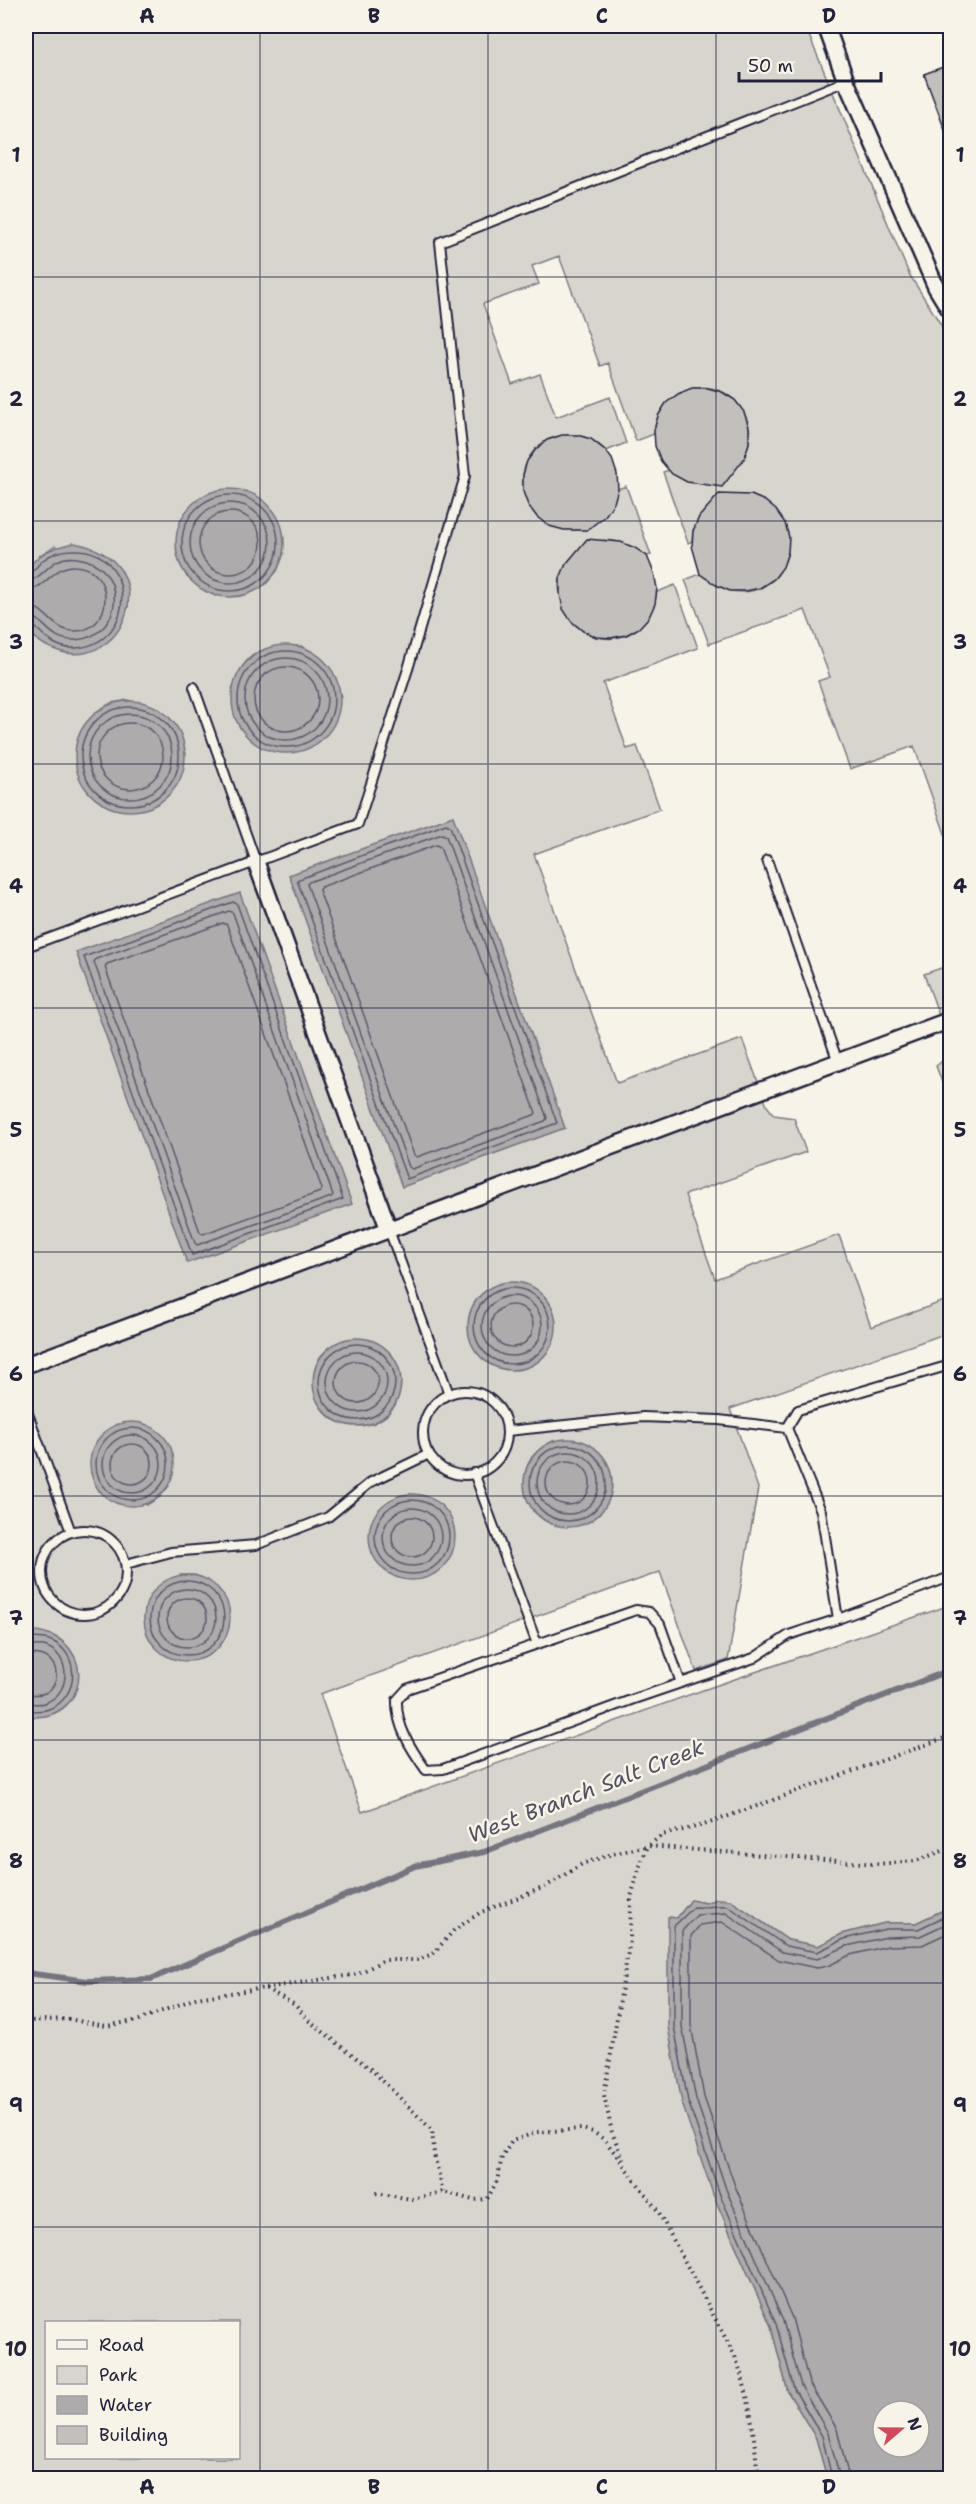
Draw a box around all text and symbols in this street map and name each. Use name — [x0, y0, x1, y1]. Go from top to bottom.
text: A — [139, 3, 155, 29]
text: B — [368, 3, 380, 29]
text: C — [596, 3, 608, 29]
text: D — [822, 3, 836, 29]
scale bar — [739, 45, 882, 83]
text: 50 m — [748, 54, 793, 78]
text: 1 — [11, 142, 21, 168]
text: 1 — [955, 142, 965, 168]
text: 2 — [9, 386, 23, 412]
text: 2 — [953, 386, 967, 412]
text: 3 — [9, 629, 23, 655]
text: 3 — [953, 629, 967, 655]
text: 4 — [9, 873, 23, 899]
text: 4 — [953, 873, 967, 899]
text: 5 — [10, 1117, 22, 1143]
text: 5 — [954, 1117, 966, 1143]
text: 6 — [9, 1361, 23, 1387]
text: 6 — [953, 1361, 967, 1387]
text: 7 — [9, 1605, 23, 1631]
text: 7 — [953, 1605, 967, 1631]
water label: West Branch Salt Creek — [464, 1732, 709, 1849]
text: 8 — [9, 1848, 23, 1874]
text: 8 — [953, 1848, 967, 1874]
text: 9 — [9, 2092, 23, 2118]
text: 9 — [953, 2092, 967, 2118]
legend — [45, 2321, 240, 2459]
text: Road — [99, 2333, 144, 2357]
text: 10 — [5, 2336, 27, 2362]
text: 10 — [949, 2336, 971, 2362]
text: Park — [99, 2363, 138, 2387]
text: Water — [99, 2393, 152, 2417]
north arrow — [871, 2399, 931, 2459]
text: N — [903, 2414, 927, 2434]
text: Building — [99, 2423, 168, 2447]
text: A — [139, 2474, 155, 2500]
text: B — [368, 2474, 380, 2500]
text: C — [596, 2474, 608, 2500]
text: D — [822, 2474, 836, 2500]

